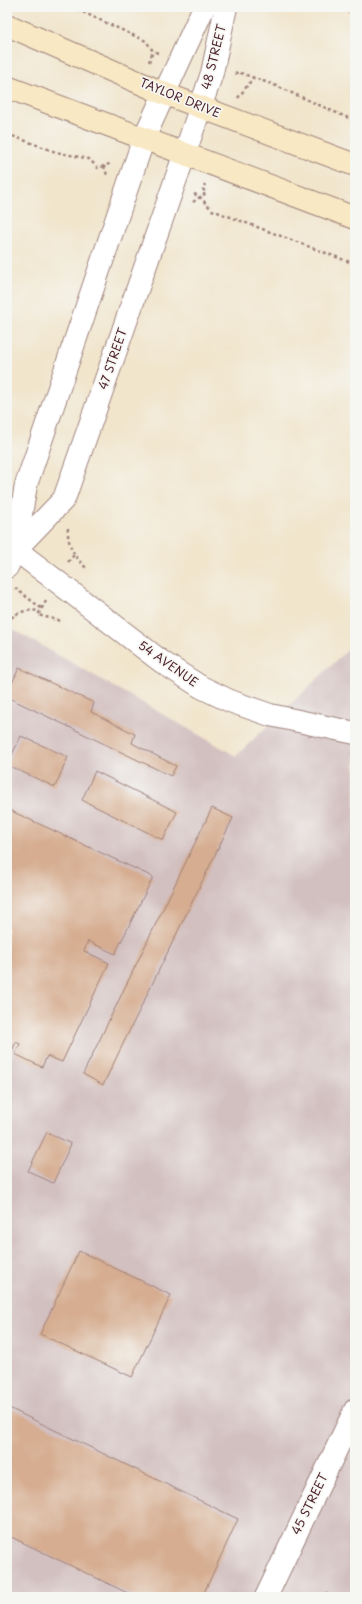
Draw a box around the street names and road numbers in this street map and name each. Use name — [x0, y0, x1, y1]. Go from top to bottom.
street label: 48 STREET — [196, 21, 230, 91]
street label: TAYLOR DRIVE — [137, 73, 224, 121]
street label: 47 STREET — [93, 325, 131, 392]
street label: 54 AVENUE — [135, 636, 202, 690]
street label: 45 STREET — [286, 1469, 332, 1537]

